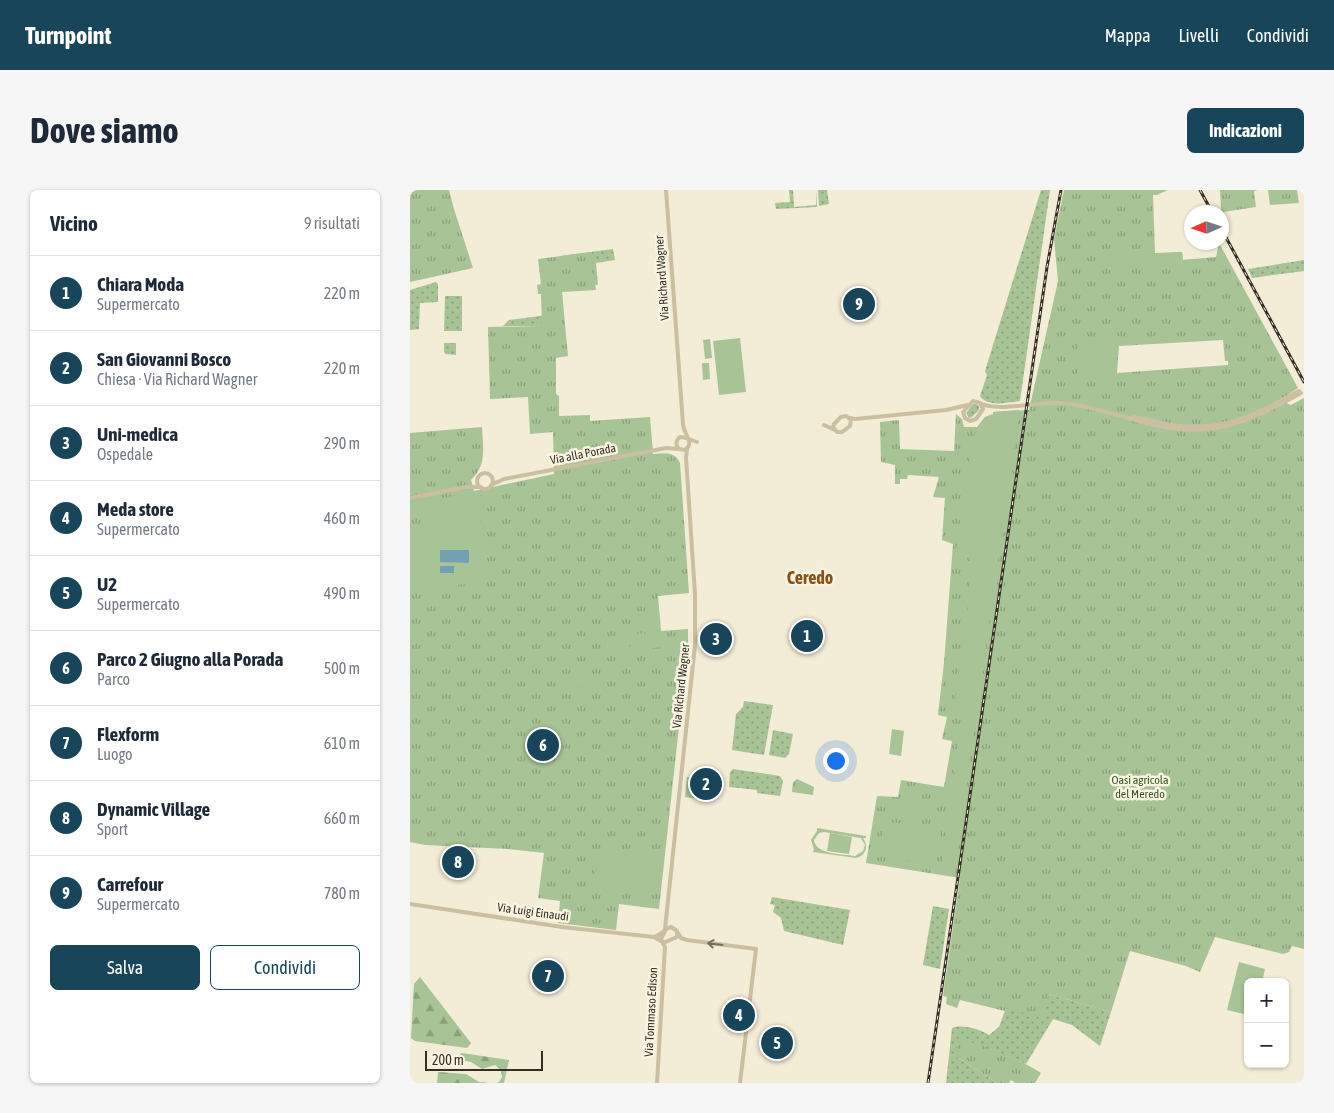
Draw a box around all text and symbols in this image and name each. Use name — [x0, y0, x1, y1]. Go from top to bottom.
text: Turnpoint — [25, 22, 111, 49]
text: Mappa — [1105, 25, 1151, 46]
text: Livelli — [1179, 25, 1219, 46]
text: Condividi — [1247, 25, 1309, 46]
button: Indicazioni — [1187, 108, 1304, 153]
text: Dove siamo — [30, 110, 179, 150]
north arrow — [1184, 205, 1229, 250]
text: Vicino — [50, 211, 98, 235]
text: 9 risultati — [304, 214, 360, 232]
street label: Via Richard Wagner — [652, 235, 672, 321]
text: Chiara Moda — [97, 273, 184, 295]
text: 1 — [62, 284, 70, 302]
text: 220 m — [324, 284, 360, 302]
pin: 9 — [843, 285, 875, 323]
text: Supermercato — [97, 295, 180, 313]
text: San Giovanni Bosco — [97, 348, 231, 370]
text: 2 — [62, 359, 70, 377]
text: 220 m — [324, 359, 360, 377]
text: Chiesa · Via Richard Wagner — [97, 370, 257, 388]
text: Uni-medica — [97, 423, 178, 445]
text: 3 — [62, 434, 70, 452]
text: 290 m — [324, 434, 360, 452]
street label: Via alla Porada — [549, 441, 617, 467]
text: Ospedale — [97, 445, 153, 463]
text: Meda store — [97, 498, 174, 520]
text: 4 — [62, 509, 70, 527]
text: 460 m — [324, 509, 360, 527]
text: Supermercato — [97, 520, 180, 538]
district label: Ceredo — [787, 567, 833, 588]
text: U2 — [97, 573, 117, 595]
text: 5 — [62, 584, 70, 602]
text: 490 m — [324, 584, 360, 602]
text: Supermercato — [97, 595, 180, 613]
pin: 1 — [791, 617, 823, 655]
pin: 3 — [700, 620, 732, 658]
street label: Via Richard Wagner — [670, 642, 692, 729]
text: Parco 2 Giugno alla Porada — [97, 648, 283, 670]
text: 6 — [62, 659, 70, 677]
text: 500 m — [324, 659, 360, 677]
text: Parco — [97, 670, 130, 688]
text: Flexform — [97, 723, 159, 745]
pin: 6 — [527, 726, 559, 764]
text: 7 — [62, 734, 70, 752]
text: 610 m — [324, 734, 360, 752]
text: Luogo — [97, 745, 133, 763]
your location — [823, 748, 849, 774]
pin: 2 — [690, 765, 722, 803]
park label: Oasi agricola del Meredo — [1111, 773, 1169, 801]
text: Dynamic Village — [97, 798, 210, 820]
text: 8 — [62, 809, 70, 827]
text: 660 m — [324, 809, 360, 827]
text: Sport — [97, 820, 128, 838]
pin: 8 — [442, 843, 474, 881]
text: Carrefour — [97, 873, 163, 895]
text: 9 — [62, 884, 70, 902]
text: 780 m — [324, 884, 360, 902]
text: Supermercato — [97, 895, 180, 913]
street label: Via Luigi Einaudi — [496, 900, 570, 924]
one-way arrow — [708, 939, 724, 949]
button: Salva — [50, 945, 200, 990]
button: Condividi — [210, 945, 360, 990]
pin: 7 — [532, 957, 564, 995]
street label: Via Tommaso Edison — [642, 967, 660, 1057]
map controls — [1244, 978, 1289, 1068]
button: + — [1244, 978, 1289, 1023]
pin: 4 — [723, 996, 755, 1034]
button: − — [1244, 1023, 1289, 1068]
pin: 5 — [761, 1024, 793, 1062]
scale bar — [425, 1048, 542, 1071]
text: 200 m — [432, 1052, 464, 1068]

